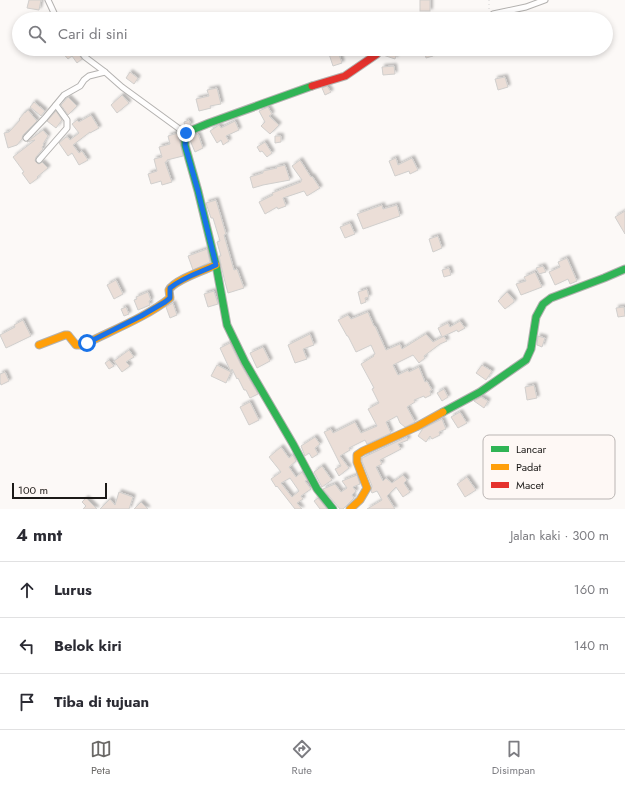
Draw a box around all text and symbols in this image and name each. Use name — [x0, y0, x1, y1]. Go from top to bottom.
search box — [12, 12, 613, 56]
icon: search — [26, 23, 48, 45]
text: Cari di sini — [58, 23, 128, 45]
route end — [177, 124, 195, 142]
route start — [78, 334, 96, 352]
legend — [483, 435, 615, 499]
text: Lancar — [516, 441, 547, 457]
text: Padat — [516, 459, 542, 475]
text: Macet — [516, 477, 544, 493]
scale bar — [12, 481, 107, 500]
text: 100 m — [18, 482, 48, 498]
text: 4 mnt — [16, 523, 62, 547]
text: Jalan kaki · 300 m — [510, 526, 609, 545]
icon: ahead — [16, 579, 38, 601]
text: Lurus — [54, 579, 92, 601]
text: 160 m — [574, 580, 609, 599]
icon: left — [16, 635, 38, 657]
text: Belok kiri — [54, 635, 122, 657]
text: 140 m — [574, 636, 609, 655]
icon: arrive — [16, 691, 38, 713]
text: Tiba di tujuan — [54, 691, 149, 713]
tab: Peta — [90, 738, 112, 778]
tab: Rute — [291, 738, 313, 778]
tab: Disimpan — [492, 738, 535, 778]

